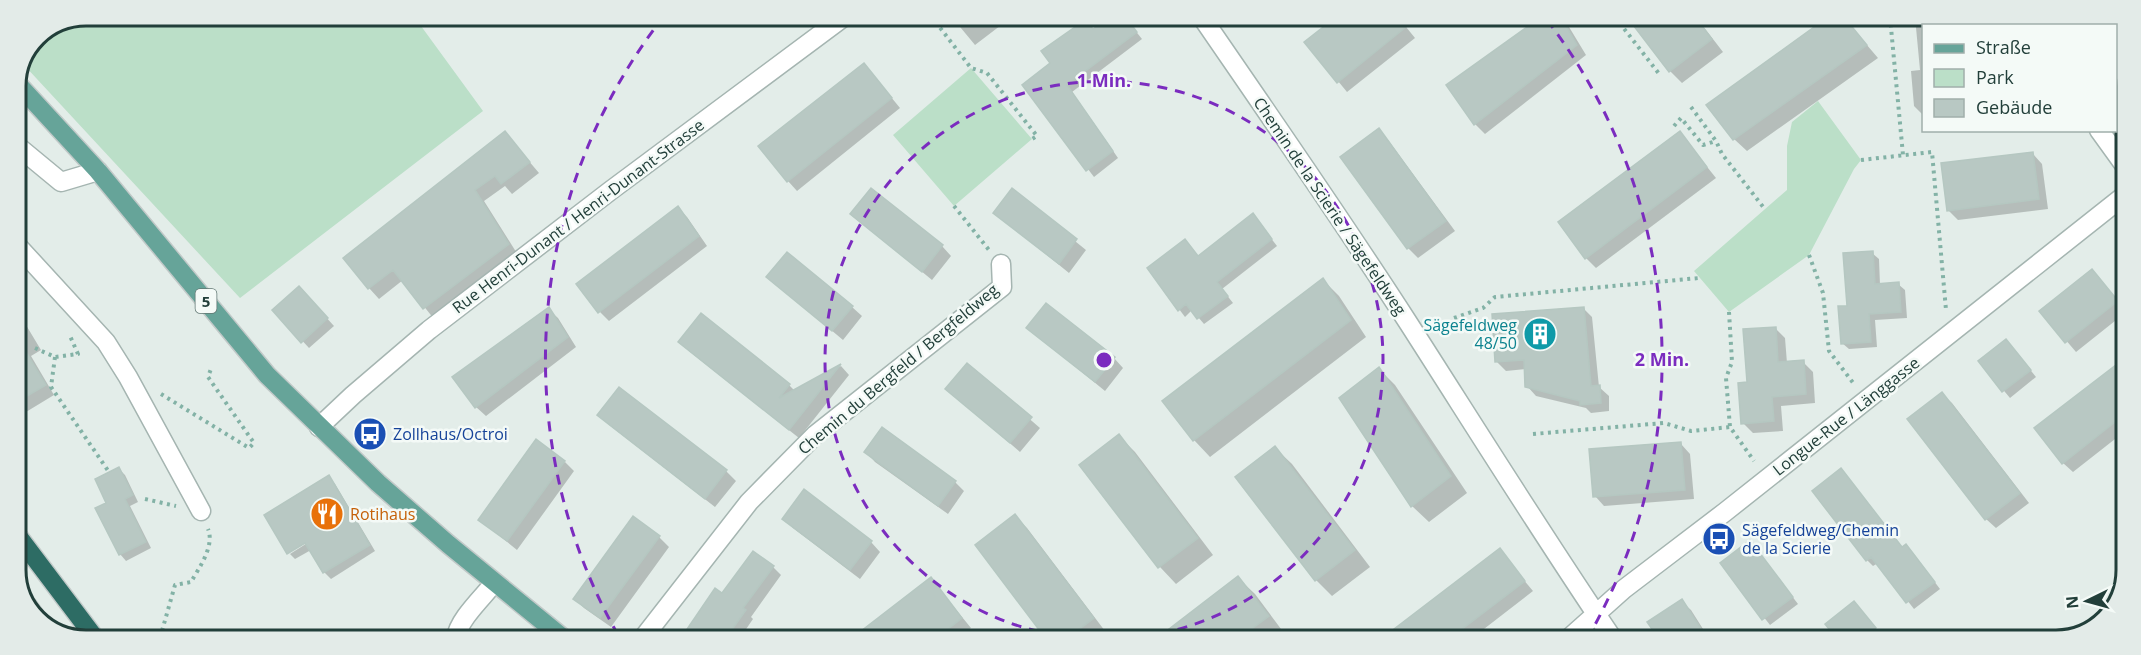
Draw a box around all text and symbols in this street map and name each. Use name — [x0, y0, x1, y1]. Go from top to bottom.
legend — [1922, 24, 2117, 132]
text: Straße — [1976, 35, 2031, 59]
text: Park — [1976, 65, 2014, 89]
text: 1 Min. — [1077, 68, 1131, 92]
street label: Chemin de la Scierie / Sägefeldweg — [1249, 93, 1412, 320]
text: Gebäude — [1976, 95, 2052, 119]
street label: Rue Henri-Dunant / Henri-Dunant-Strasse — [448, 114, 709, 318]
street label: Chemin du Bergfeld / Bergfeldweg — [793, 278, 1003, 459]
road number: 5 — [196, 289, 216, 313]
place label: Sägefeldweg 48/50 — [1423, 314, 1517, 354]
building icon: Sägefeldweg 48/50 — [1522, 316, 1558, 352]
text: 2 Min. — [1635, 347, 1689, 371]
centre of rings — [1094, 350, 1114, 370]
street label: Longue-Rue / Länggasse — [1768, 352, 1924, 480]
bus stop icon: Zollhaus/Octroi — [352, 416, 388, 452]
place label: Zollhaus/Octroi — [393, 423, 508, 445]
restaurant icon: Rotihaus — [309, 496, 345, 532]
place label: Rotihaus — [350, 503, 415, 525]
place label: Sägefeldweg/Chemin de la Scierie — [1742, 519, 1899, 559]
bus stop icon: Sägefeldweg/Chemin de la Scierie — [1701, 521, 1737, 557]
north arrow — [2057, 571, 2117, 631]
text: N — [2061, 595, 2084, 610]

